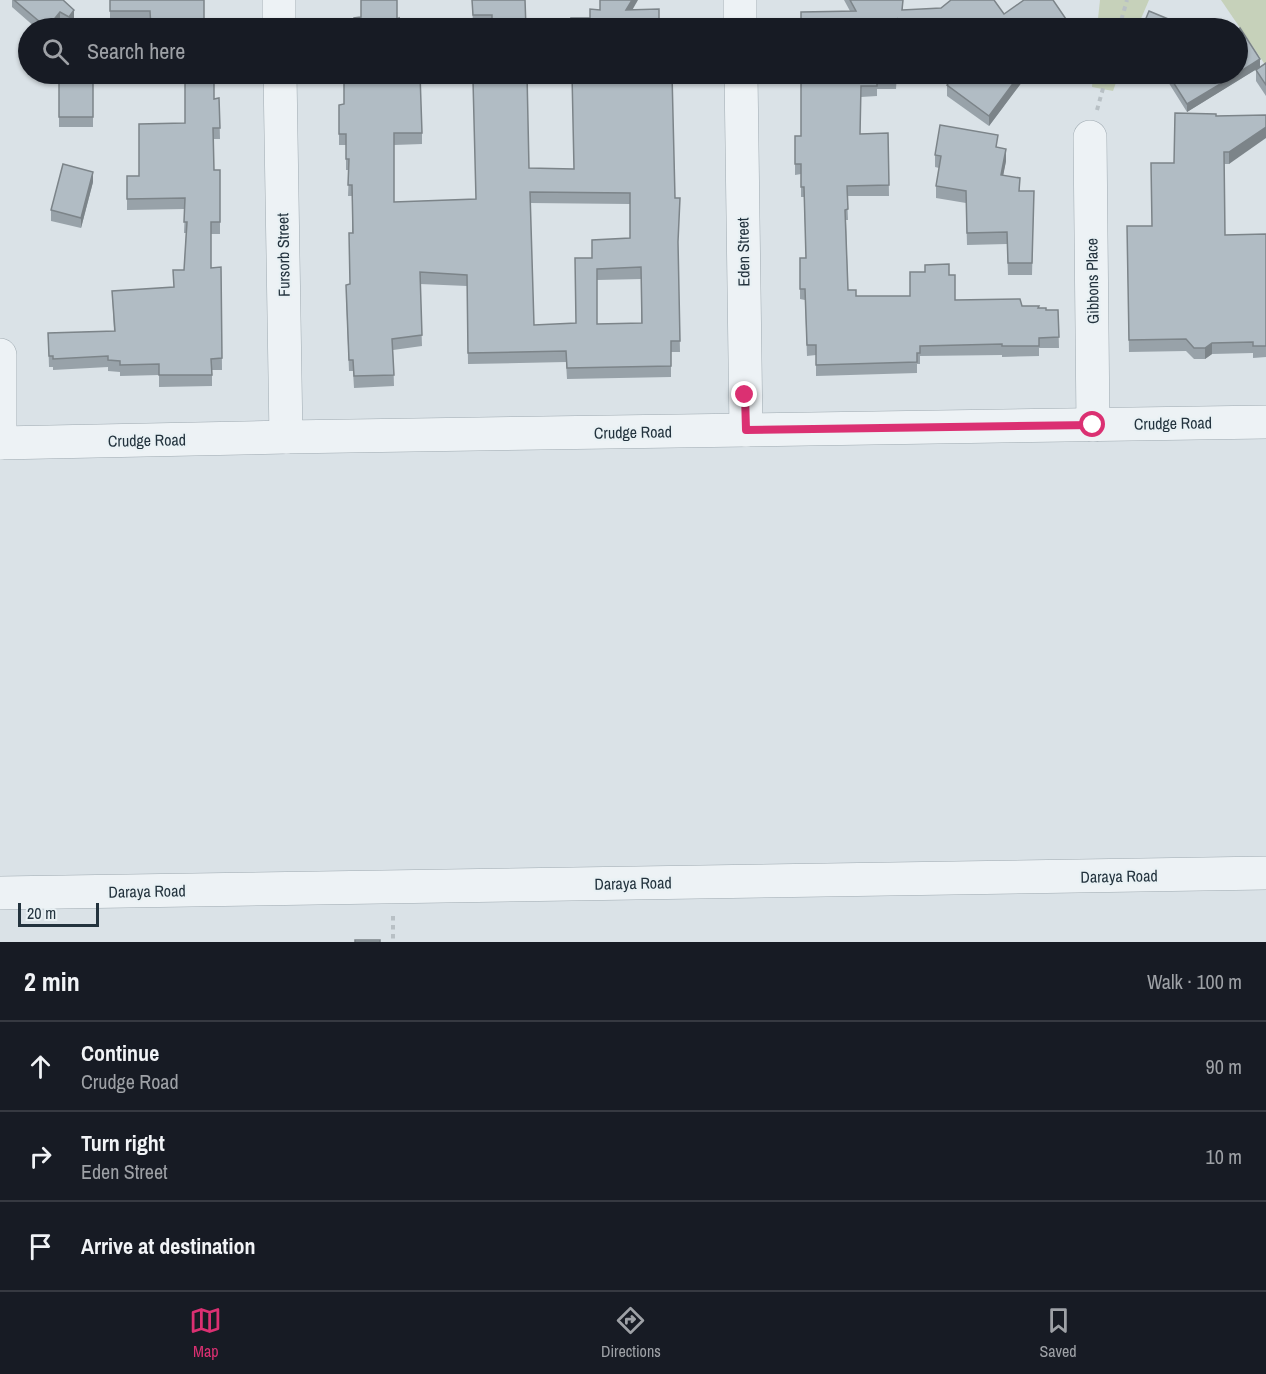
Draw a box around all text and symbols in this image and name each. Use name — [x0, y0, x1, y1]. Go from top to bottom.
search box — [18, 18, 1248, 84]
icon: search — [39, 35, 72, 68]
text: Search here — [87, 36, 185, 66]
street label: Fursorb Street — [271, 213, 295, 297]
street label: Eden Street — [731, 217, 755, 287]
street label: Gibbons Place — [1080, 238, 1104, 324]
route end — [731, 381, 757, 407]
route start — [1079, 411, 1105, 437]
street label: Crudge Road — [1134, 411, 1212, 435]
street label: Crudge Road — [594, 420, 672, 444]
street label: Crudge Road — [108, 428, 186, 452]
street label: Daraya Road — [1080, 864, 1158, 888]
street label: Daraya Road — [594, 871, 672, 895]
street label: Daraya Road — [108, 879, 186, 903]
scale bar — [18, 900, 99, 928]
text: 20 m — [27, 902, 56, 924]
text: 2 min — [24, 964, 80, 999]
text: Walk · 100 m — [1147, 968, 1242, 995]
text: Continue — [81, 1038, 159, 1068]
icon: ahead — [24, 1050, 57, 1083]
text: 90 m — [1206, 1053, 1242, 1080]
text: Crudge Road — [81, 1068, 179, 1095]
text: Turn right — [81, 1128, 165, 1158]
icon: right — [24, 1140, 57, 1173]
text: 10 m — [1206, 1143, 1242, 1170]
text: Eden Street — [81, 1158, 168, 1185]
icon: arrive — [24, 1230, 57, 1263]
text: Arrive at destination — [81, 1231, 255, 1261]
tab: Map — [189, 1304, 222, 1362]
tab: Directions — [601, 1304, 661, 1362]
tab: Saved — [1039, 1304, 1077, 1362]

